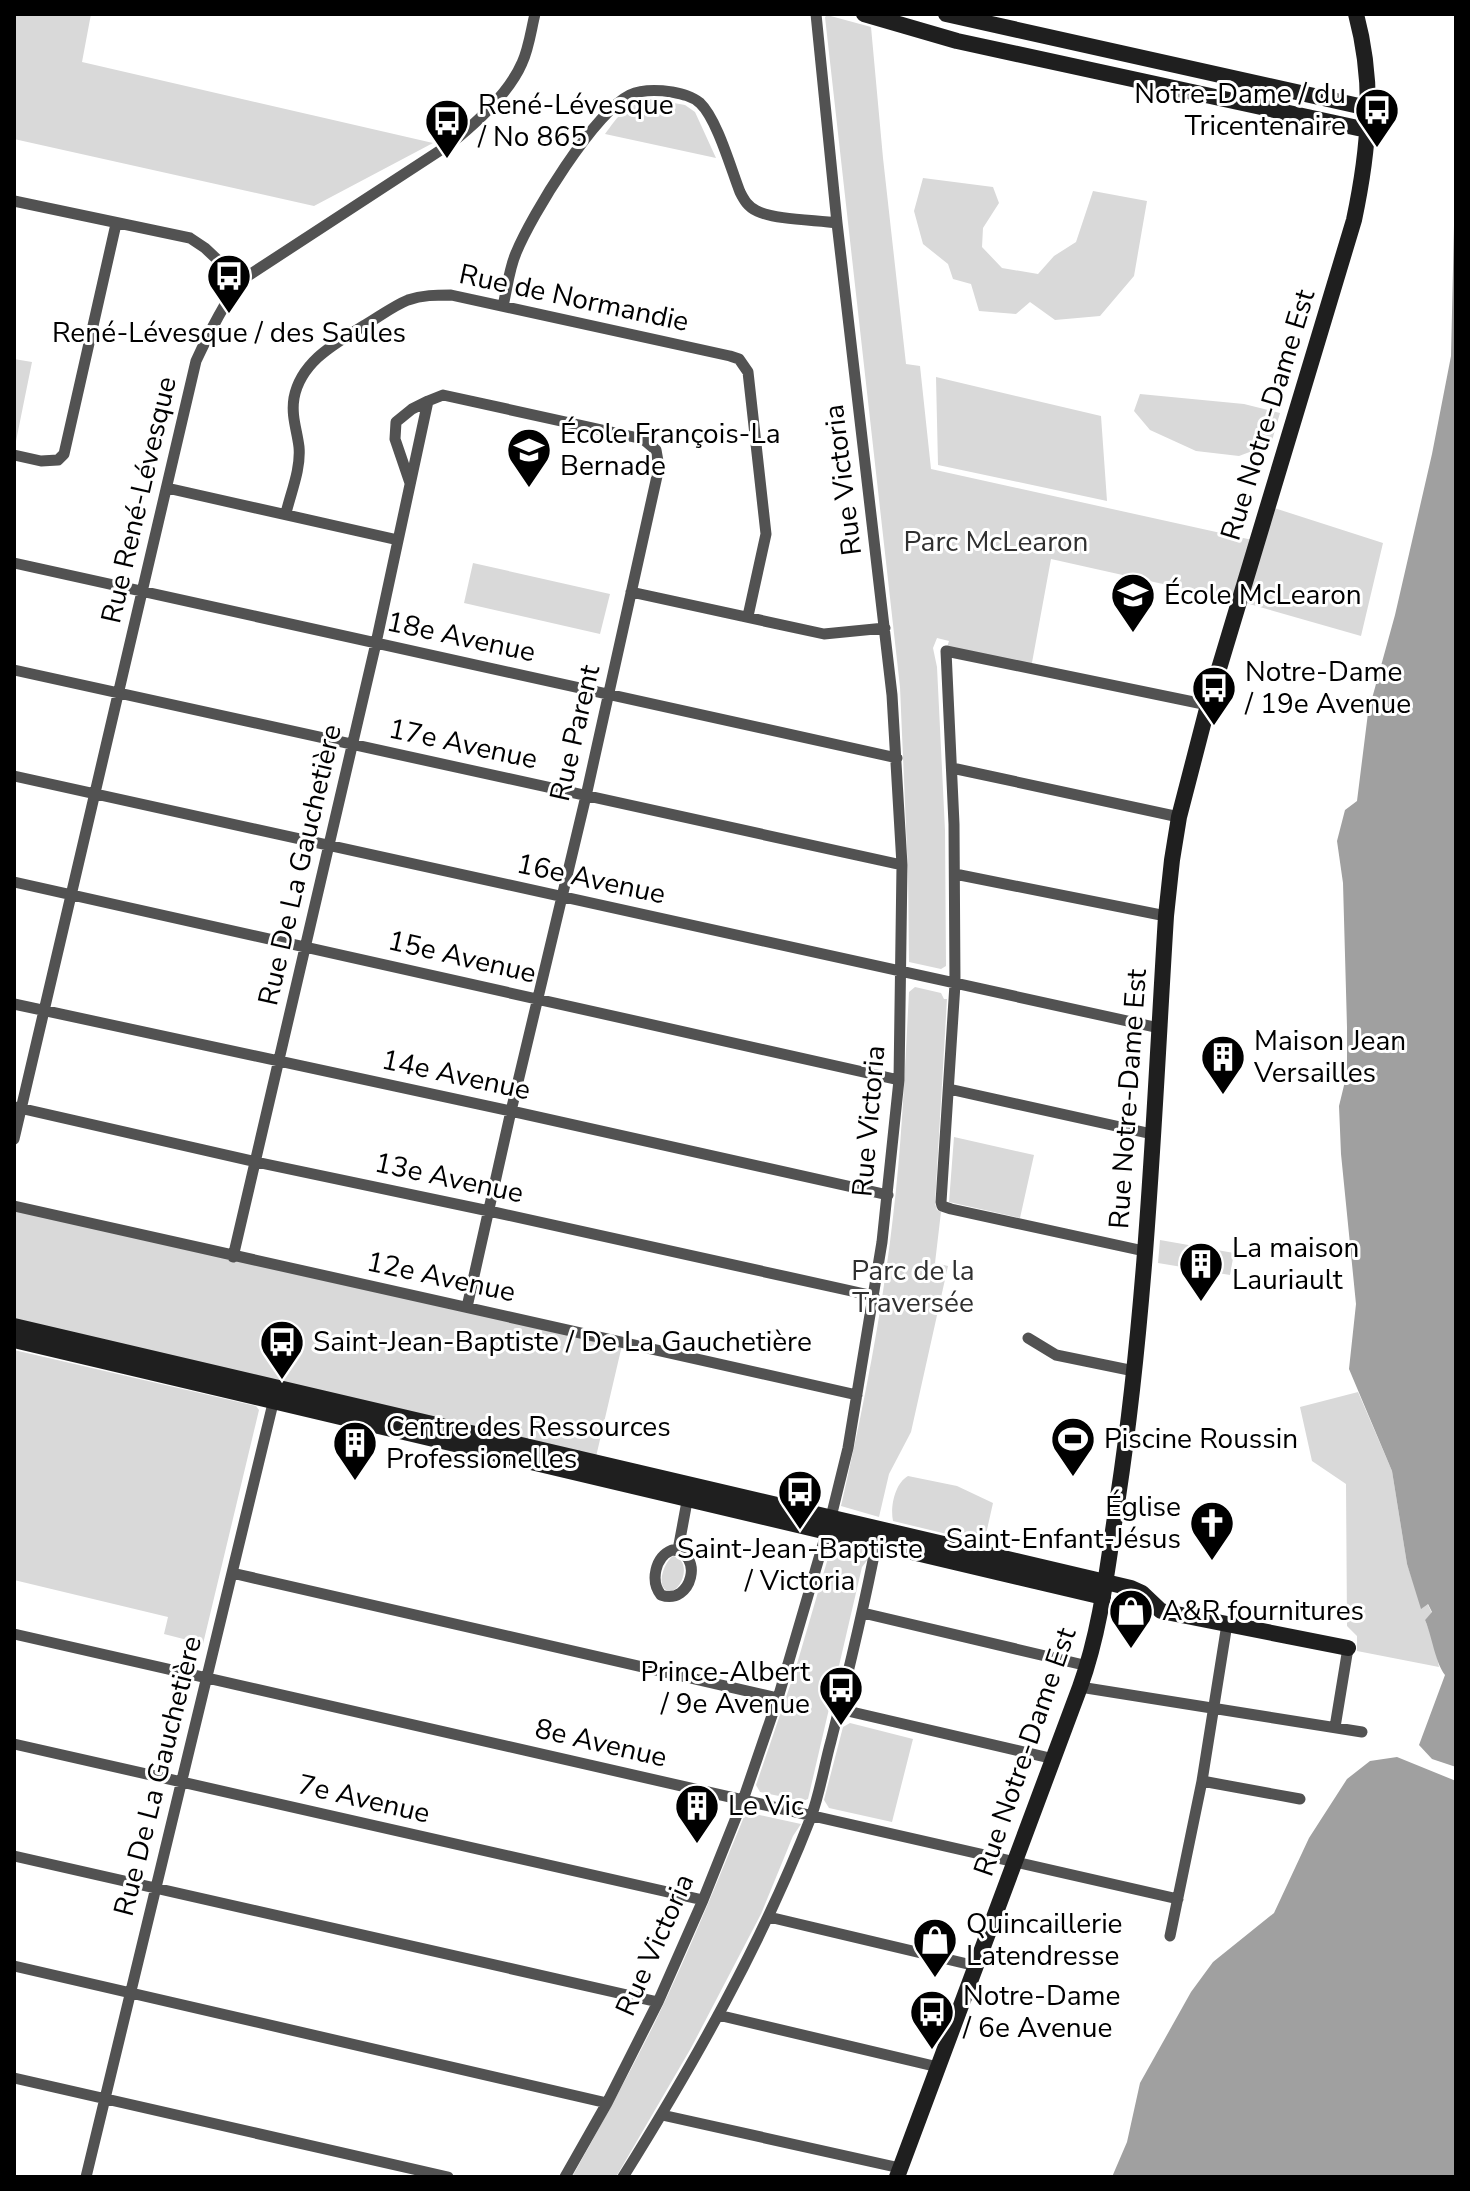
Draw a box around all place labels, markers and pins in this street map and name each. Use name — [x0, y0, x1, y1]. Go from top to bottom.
place label: Notre-Dame / du Tricentenaire — [1134, 75, 1346, 145]
place label: René-Lévesque / No 865 — [477, 86, 674, 156]
bus stop icon: Notre-Dame / du Tricentenaire — [1353, 86, 1401, 149]
bus stop icon: René-Lévesque / No 865 — [423, 97, 471, 160]
bus stop icon: René-Lévesque / des Saules — [205, 252, 253, 315]
place label: René-Lévesque / des Saules — [52, 314, 406, 352]
place label: École François-La Bernade — [560, 415, 781, 485]
school or university icon: École François-La Bernade — [505, 426, 553, 489]
school or university icon: École McLearon — [1109, 571, 1157, 634]
place label: École McLearon — [1164, 576, 1362, 614]
place label: Notre-Dame / 19e Avenue — [1244, 653, 1411, 723]
bus stop icon: Notre-Dame / 19e Avenue — [1190, 664, 1238, 727]
place label: Maison Jean Versailles — [1253, 1022, 1406, 1092]
building icon: Maison Jean Versailles — [1199, 1033, 1247, 1096]
place label: La maison Lauriault — [1232, 1229, 1360, 1299]
building icon: La maison Lauriault — [1177, 1240, 1225, 1303]
bus stop icon: Saint-Jean-Baptiste / De La Gauchetière — [258, 1318, 306, 1381]
place label: Saint-Jean-Baptiste / De La Gauchetière — [313, 1323, 812, 1361]
place label: Centre des Ressources Professionelles — [386, 1408, 671, 1478]
sports icon: Piscine Roussin — [1049, 1415, 1097, 1478]
building icon: Centre des Ressources Professionelles — [331, 1419, 379, 1482]
place label: Piscine Roussin — [1104, 1420, 1298, 1458]
bus stop icon: Saint-Jean-Baptiste / Victoria — [776, 1468, 824, 1531]
place label: Église Saint-Enfant-Jésus — [946, 1488, 1181, 1558]
church icon: Église Saint-Enfant-Jésus — [1188, 1499, 1236, 1562]
place label: Saint-Jean-Baptiste / Victoria — [677, 1530, 923, 1600]
shop icon: A&R fournitures — [1107, 1587, 1155, 1650]
place label: A&R fournitures — [1162, 1592, 1364, 1630]
place label: Prince-Albert / 9e Avenue — [640, 1653, 810, 1723]
bus stop icon: Prince-Albert / 9e Avenue — [817, 1664, 865, 1727]
building icon: Le Vic — [673, 1782, 721, 1845]
place label: Le Vic — [728, 1787, 804, 1825]
place label: Quincaillerie Latendresse — [966, 1905, 1123, 1975]
shop icon: Quincaillerie Latendresse — [911, 1916, 959, 1979]
place label: Notre-Dame / 6e Avenue — [962, 1977, 1120, 2047]
bus stop icon: Notre-Dame / 6e Avenue — [908, 1988, 956, 2051]

